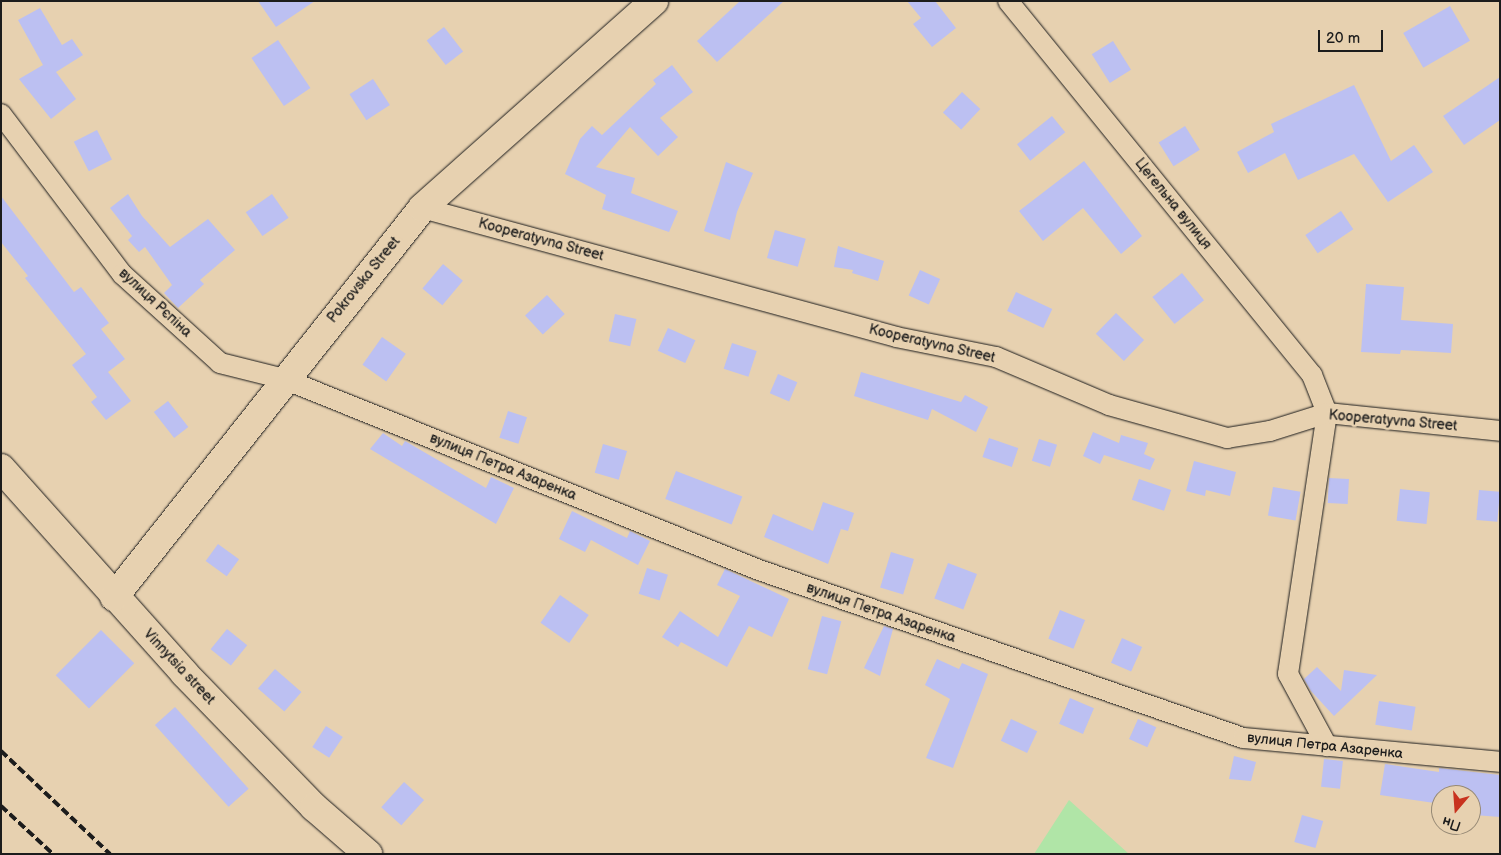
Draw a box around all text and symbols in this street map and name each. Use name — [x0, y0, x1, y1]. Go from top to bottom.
scale bar — [1321, 20, 1386, 52]
text: 20 m — [1326, 29, 1360, 48]
street label: Цегельна вулиця — [1131, 155, 1215, 253]
street label: Kooperatyvna Street — [476, 215, 606, 265]
street label: Pokrovska Street — [324, 233, 404, 327]
street label: вулиця Рєпіна — [115, 265, 195, 341]
street label: Kooperatyvna Street — [867, 321, 997, 367]
street label: Kooperatyvna Street — [1328, 407, 1458, 435]
street label: вулиця Петра Азаренка — [427, 430, 579, 504]
street label: вулиця Петра Азаренка — [804, 580, 958, 646]
street label: Vinnytsia street — [140, 626, 218, 708]
street label: вулиця Петра Азаренка — [1246, 729, 1404, 763]
north arrow — [1431, 785, 1481, 835]
text: Пн — [1440, 813, 1463, 835]

